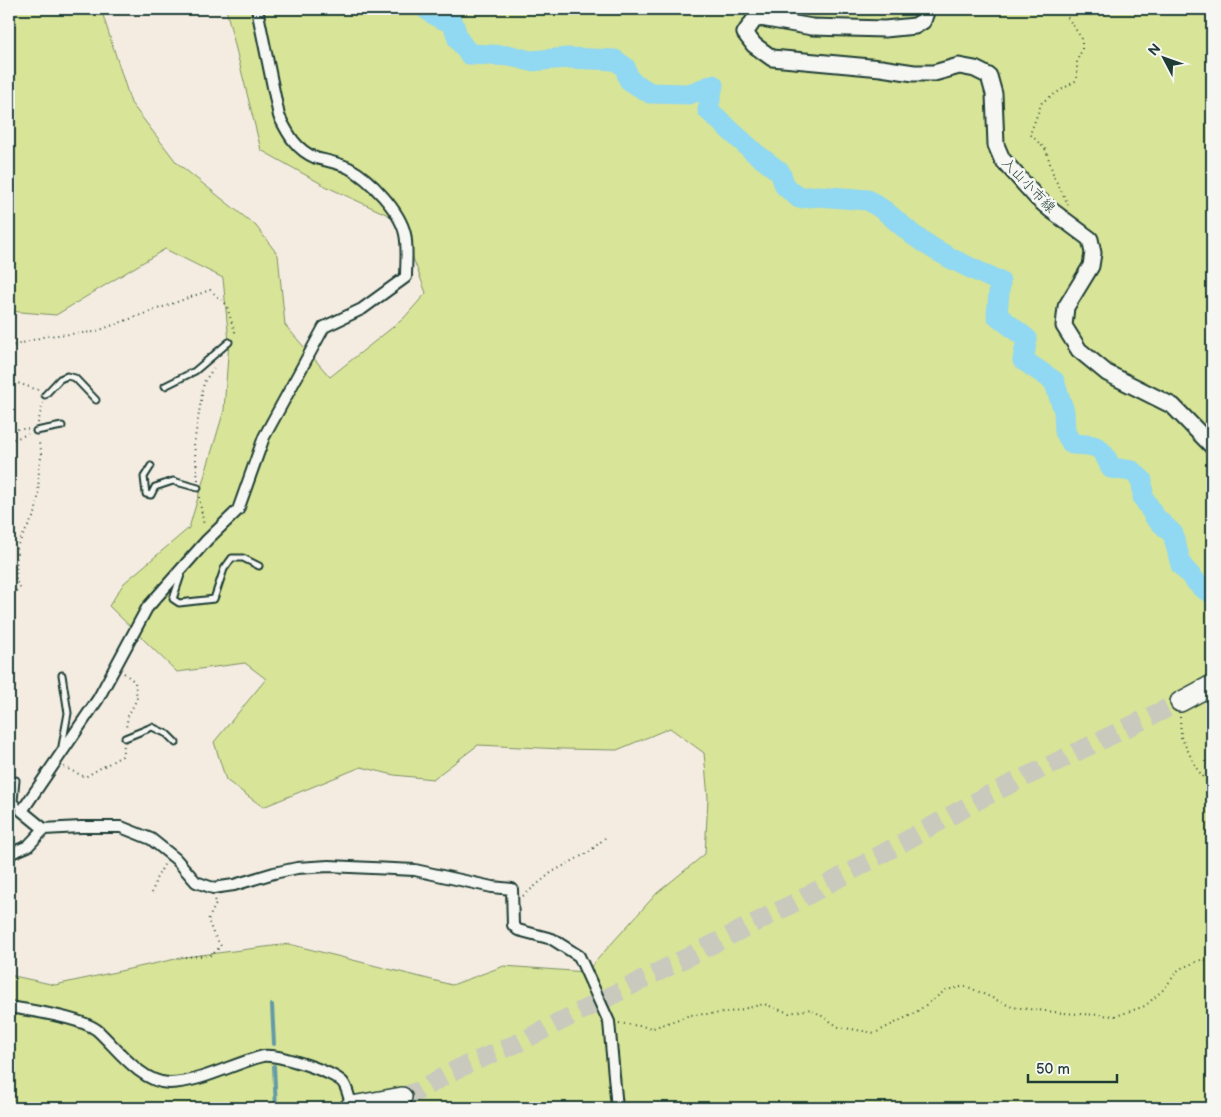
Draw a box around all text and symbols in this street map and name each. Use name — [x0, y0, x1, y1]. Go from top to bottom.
north arrow — [1138, 32, 1188, 82]
text: N — [1145, 40, 1164, 59]
street label: 入山小市線 — [998, 154, 1059, 216]
scale bar — [1028, 1052, 1117, 1084]
text: 50 m — [1036, 1060, 1070, 1079]

